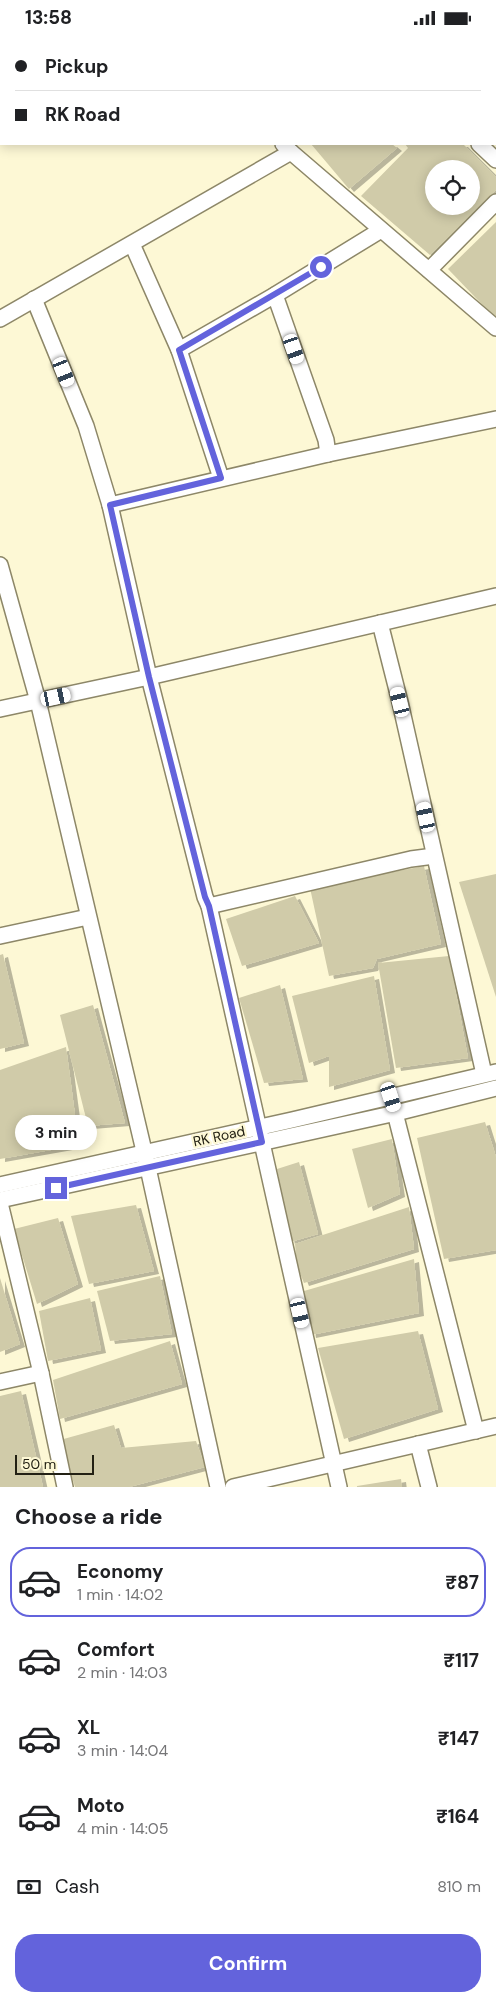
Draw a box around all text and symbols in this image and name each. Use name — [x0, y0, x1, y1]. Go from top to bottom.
text: 13:58 — [25, 5, 72, 30]
text: Pickup — [45, 54, 109, 79]
text: RK Road — [45, 102, 120, 127]
map controls — [425, 160, 480, 215]
button: locate — [425, 160, 480, 215]
route start — [310, 256, 332, 278]
car — [282, 332, 305, 366]
car — [51, 355, 76, 389]
car — [389, 686, 410, 718]
car — [39, 687, 72, 707]
car — [415, 801, 436, 833]
car — [379, 1080, 402, 1114]
callout: 3 min — [15, 1115, 97, 1151]
text: 3 min — [35, 1122, 77, 1143]
street label: RK Road — [191, 1122, 247, 1150]
route end — [45, 1177, 67, 1199]
car — [289, 1297, 310, 1329]
scale bar — [15, 1452, 94, 1475]
text: 50 m — [22, 1455, 56, 1473]
text: Choose a ride — [15, 1502, 163, 1531]
text: Economy — [77, 1559, 164, 1584]
icon: car — [17, 1560, 62, 1605]
text: ₹87 — [445, 1570, 479, 1595]
text: 1 min · 14:02 — [77, 1584, 163, 1605]
text: Comfort — [77, 1637, 155, 1662]
icon: car — [17, 1638, 62, 1683]
text: ₹117 — [443, 1648, 479, 1673]
text: 2 min · 14:03 — [77, 1662, 168, 1683]
text: XL — [77, 1715, 100, 1740]
icon: car — [17, 1716, 62, 1761]
text: ₹147 — [438, 1726, 479, 1751]
text: 3 min · 14:04 — [77, 1740, 168, 1761]
text: Moto — [77, 1793, 125, 1818]
icon: car — [17, 1794, 62, 1839]
text: ₹164 — [436, 1804, 479, 1829]
text: 4 min · 14:05 — [77, 1818, 169, 1839]
icon: cash — [15, 1873, 43, 1901]
text: Cash — [55, 1874, 99, 1899]
text: 810 m — [437, 1876, 481, 1897]
button: Confirm — [15, 1934, 481, 1992]

